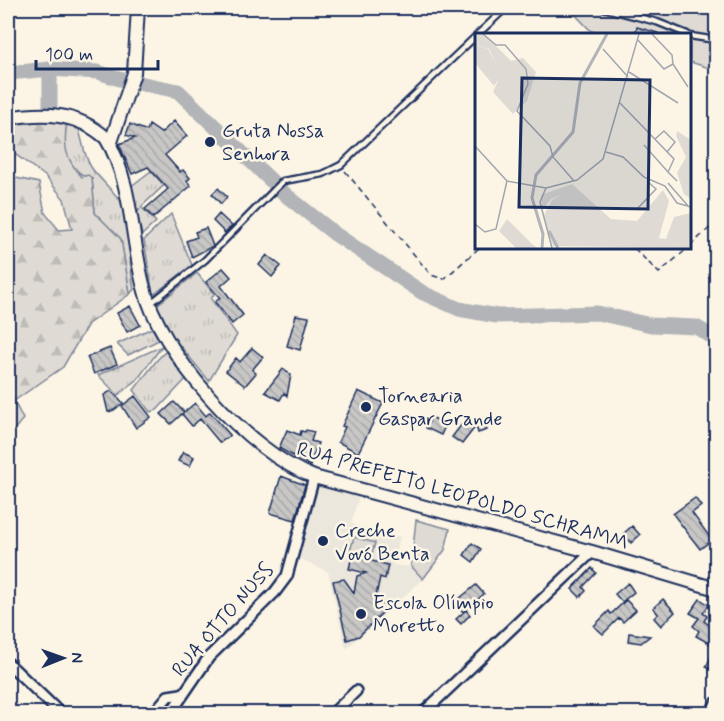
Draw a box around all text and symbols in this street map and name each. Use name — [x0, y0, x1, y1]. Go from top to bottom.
scale bar — [36, 33, 158, 71]
inset map — [475, 33, 691, 249]
text: 100 m — [45, 43, 93, 67]
place label: Gruta Nossa Senhora — [222, 118, 324, 168]
marker: Gruta Nossa Senhora — [203, 135, 217, 149]
place label: Tornearia Gaspar Grande — [378, 383, 502, 433]
marker: Tornearia Gaspar Grande — [359, 400, 373, 414]
street label: RUA PREFEITO LEOPOLDO SCHRAMM — [294, 436, 632, 557]
place label: Creche Vovó Benta — [335, 518, 430, 568]
marker: Creche Vovó Benta — [316, 534, 330, 548]
street label: RUA OTTO NUSS — [166, 557, 280, 683]
place label: Escola Olímpio Moretto — [373, 590, 494, 640]
marker: Escola Olímpio Moretto — [354, 607, 368, 621]
north arrow — [33, 628, 93, 688]
text: N — [66, 652, 87, 663]

